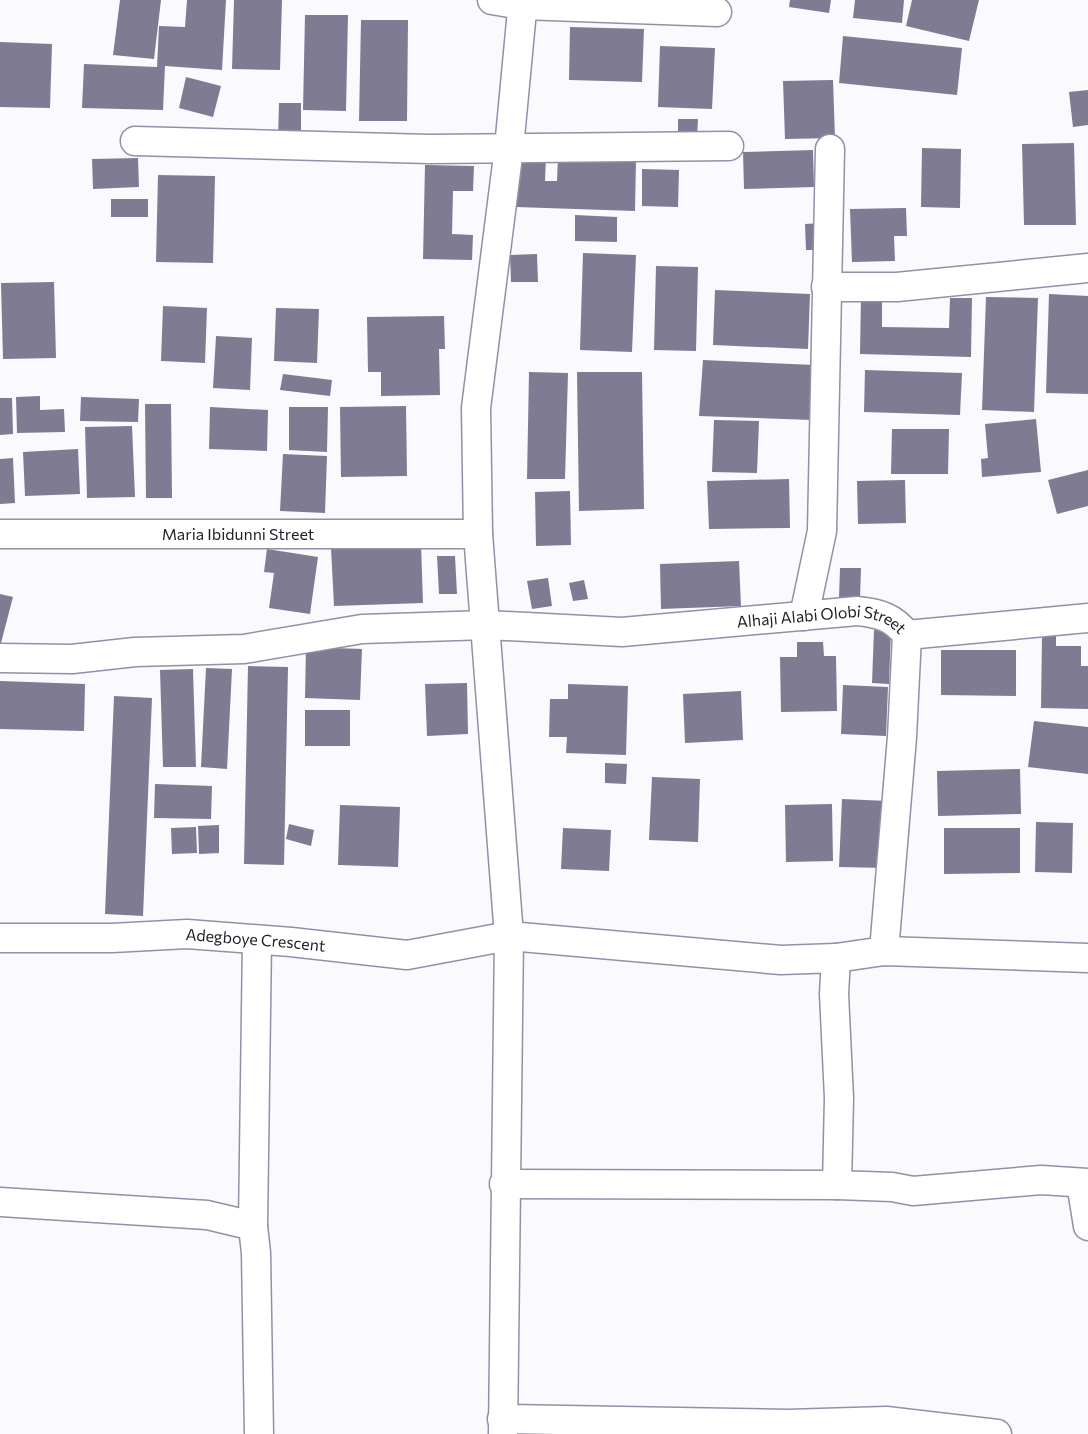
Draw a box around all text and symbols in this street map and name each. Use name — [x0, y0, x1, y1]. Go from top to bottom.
street label: Maria Ibidunni Street — [162, 524, 315, 543]
street label: Alhaji Alabi Olobi Street — [736, 601, 911, 637]
street label: Adegboye Crescent — [185, 924, 327, 955]

